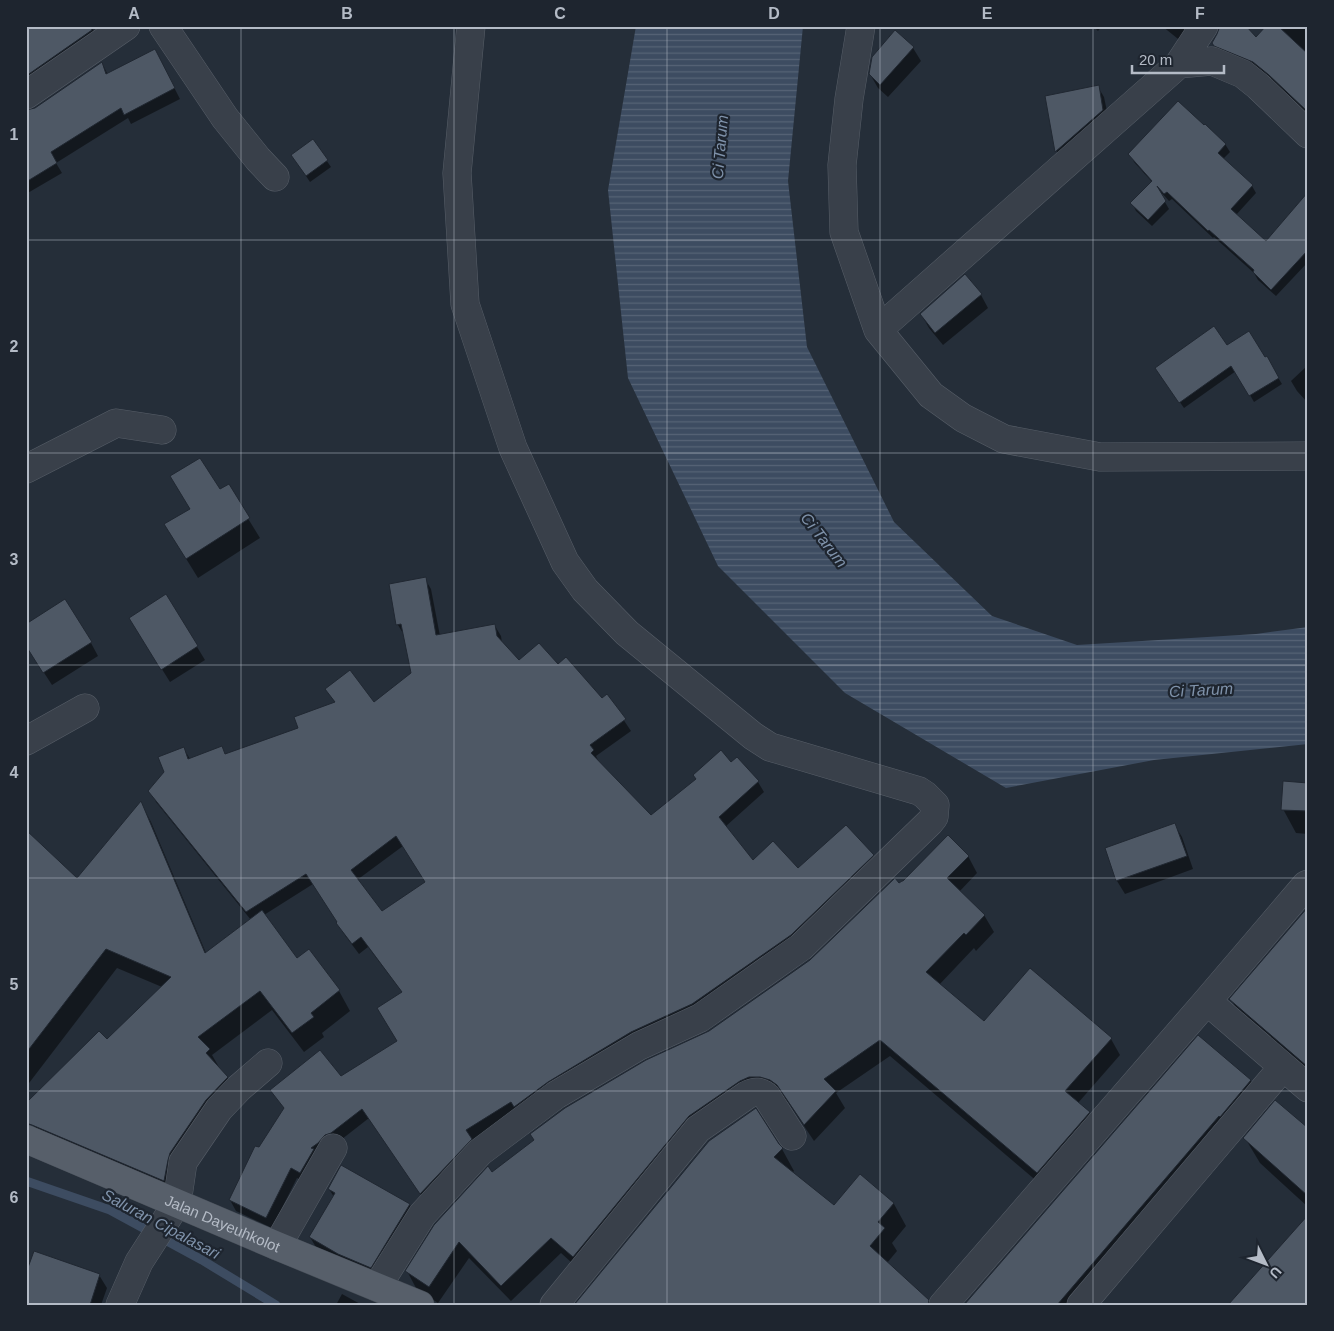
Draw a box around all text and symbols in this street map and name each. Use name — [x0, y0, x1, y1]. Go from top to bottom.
text: A — [128, 5, 140, 22]
text: B — [341, 5, 353, 22]
text: C — [554, 5, 566, 22]
text: D — [768, 5, 780, 22]
text: E — [982, 5, 993, 22]
text: F — [1195, 5, 1205, 22]
scale bar — [1132, 42, 1224, 74]
text: 20 m — [1139, 51, 1172, 68]
water label: Ci Tarum — [709, 114, 731, 180]
text: 1 — [10, 126, 19, 143]
text: 2 — [10, 338, 19, 355]
water label: Ci Tarum — [798, 509, 850, 571]
text: 3 — [10, 551, 19, 568]
water label: Ci Tarum — [1168, 680, 1234, 700]
text: 4 — [10, 764, 19, 781]
text: 5 — [10, 976, 19, 993]
water label: Saluran Cipalasari — [99, 1186, 223, 1262]
text: 6 — [10, 1189, 19, 1206]
street label: Jalan Dayeuhkolot — [163, 1191, 284, 1255]
north arrow — [1242, 1238, 1292, 1288]
text: U — [1266, 1264, 1285, 1282]

